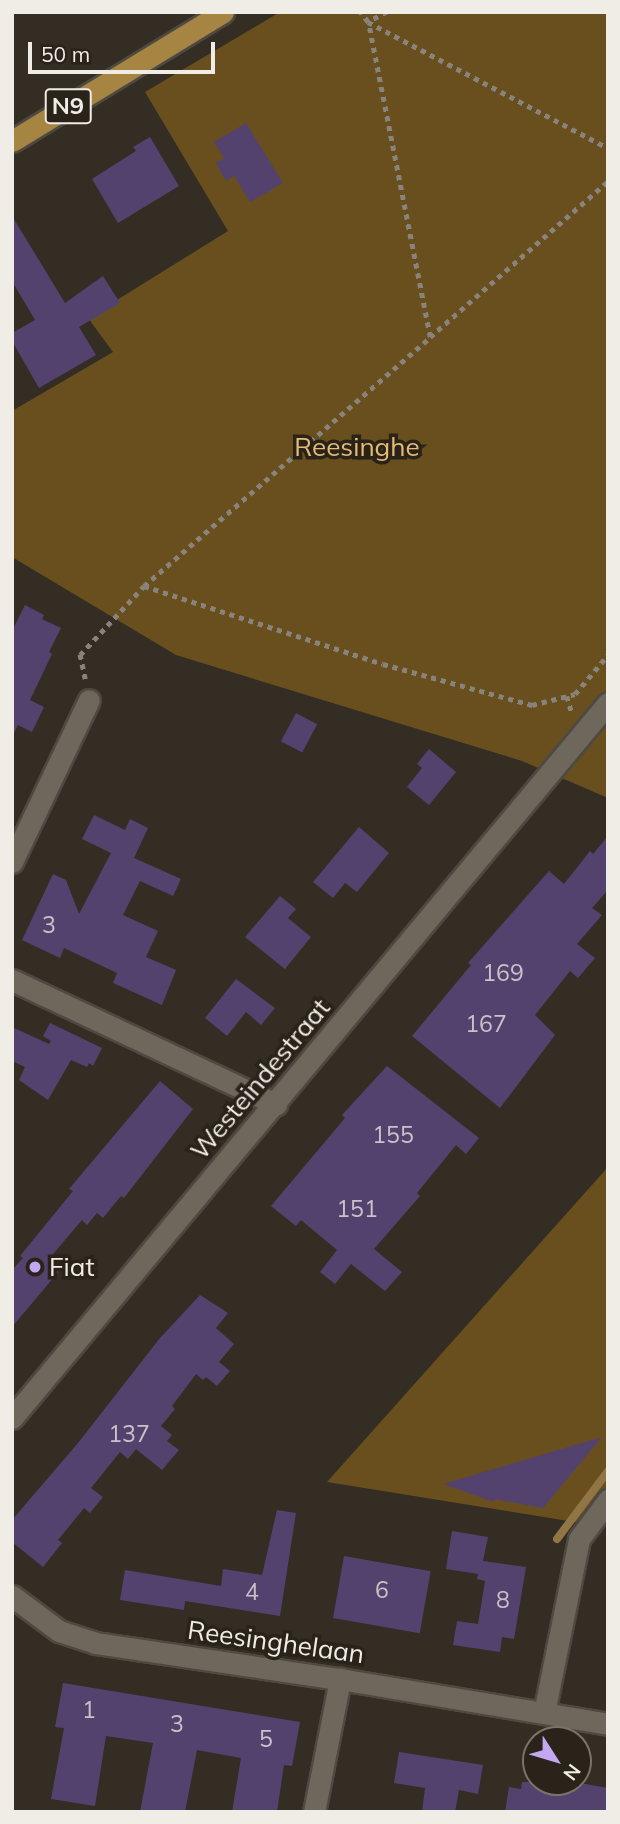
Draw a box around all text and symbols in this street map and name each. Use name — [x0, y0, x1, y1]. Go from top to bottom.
scale bar — [32, 28, 219, 72]
text: 50 m — [41, 41, 90, 67]
road number: N9 — [43, 86, 92, 126]
park label: Reesinghe — [294, 431, 420, 463]
house number: 3 — [42, 911, 56, 939]
house number: 169 — [482, 959, 524, 987]
street label: Westeindestraat — [184, 992, 336, 1166]
house number: 167 — [465, 1010, 507, 1038]
house number: 155 — [372, 1121, 414, 1149]
house number: 151 — [336, 1195, 378, 1223]
place label: Fiat — [49, 1251, 94, 1283]
marker: Fiat — [27, 1259, 43, 1275]
house number: 137 — [108, 1420, 150, 1448]
house number: 6 — [375, 1576, 389, 1604]
house number: 4 — [245, 1578, 259, 1606]
house number: 8 — [496, 1586, 510, 1614]
street label: Reesinghelaan — [186, 1614, 366, 1670]
house number: 1 — [82, 1696, 96, 1724]
house number: 3 — [170, 1710, 184, 1738]
house number: 5 — [259, 1725, 273, 1753]
north arrow — [522, 1726, 592, 1796]
text: N — [558, 1759, 586, 1785]

